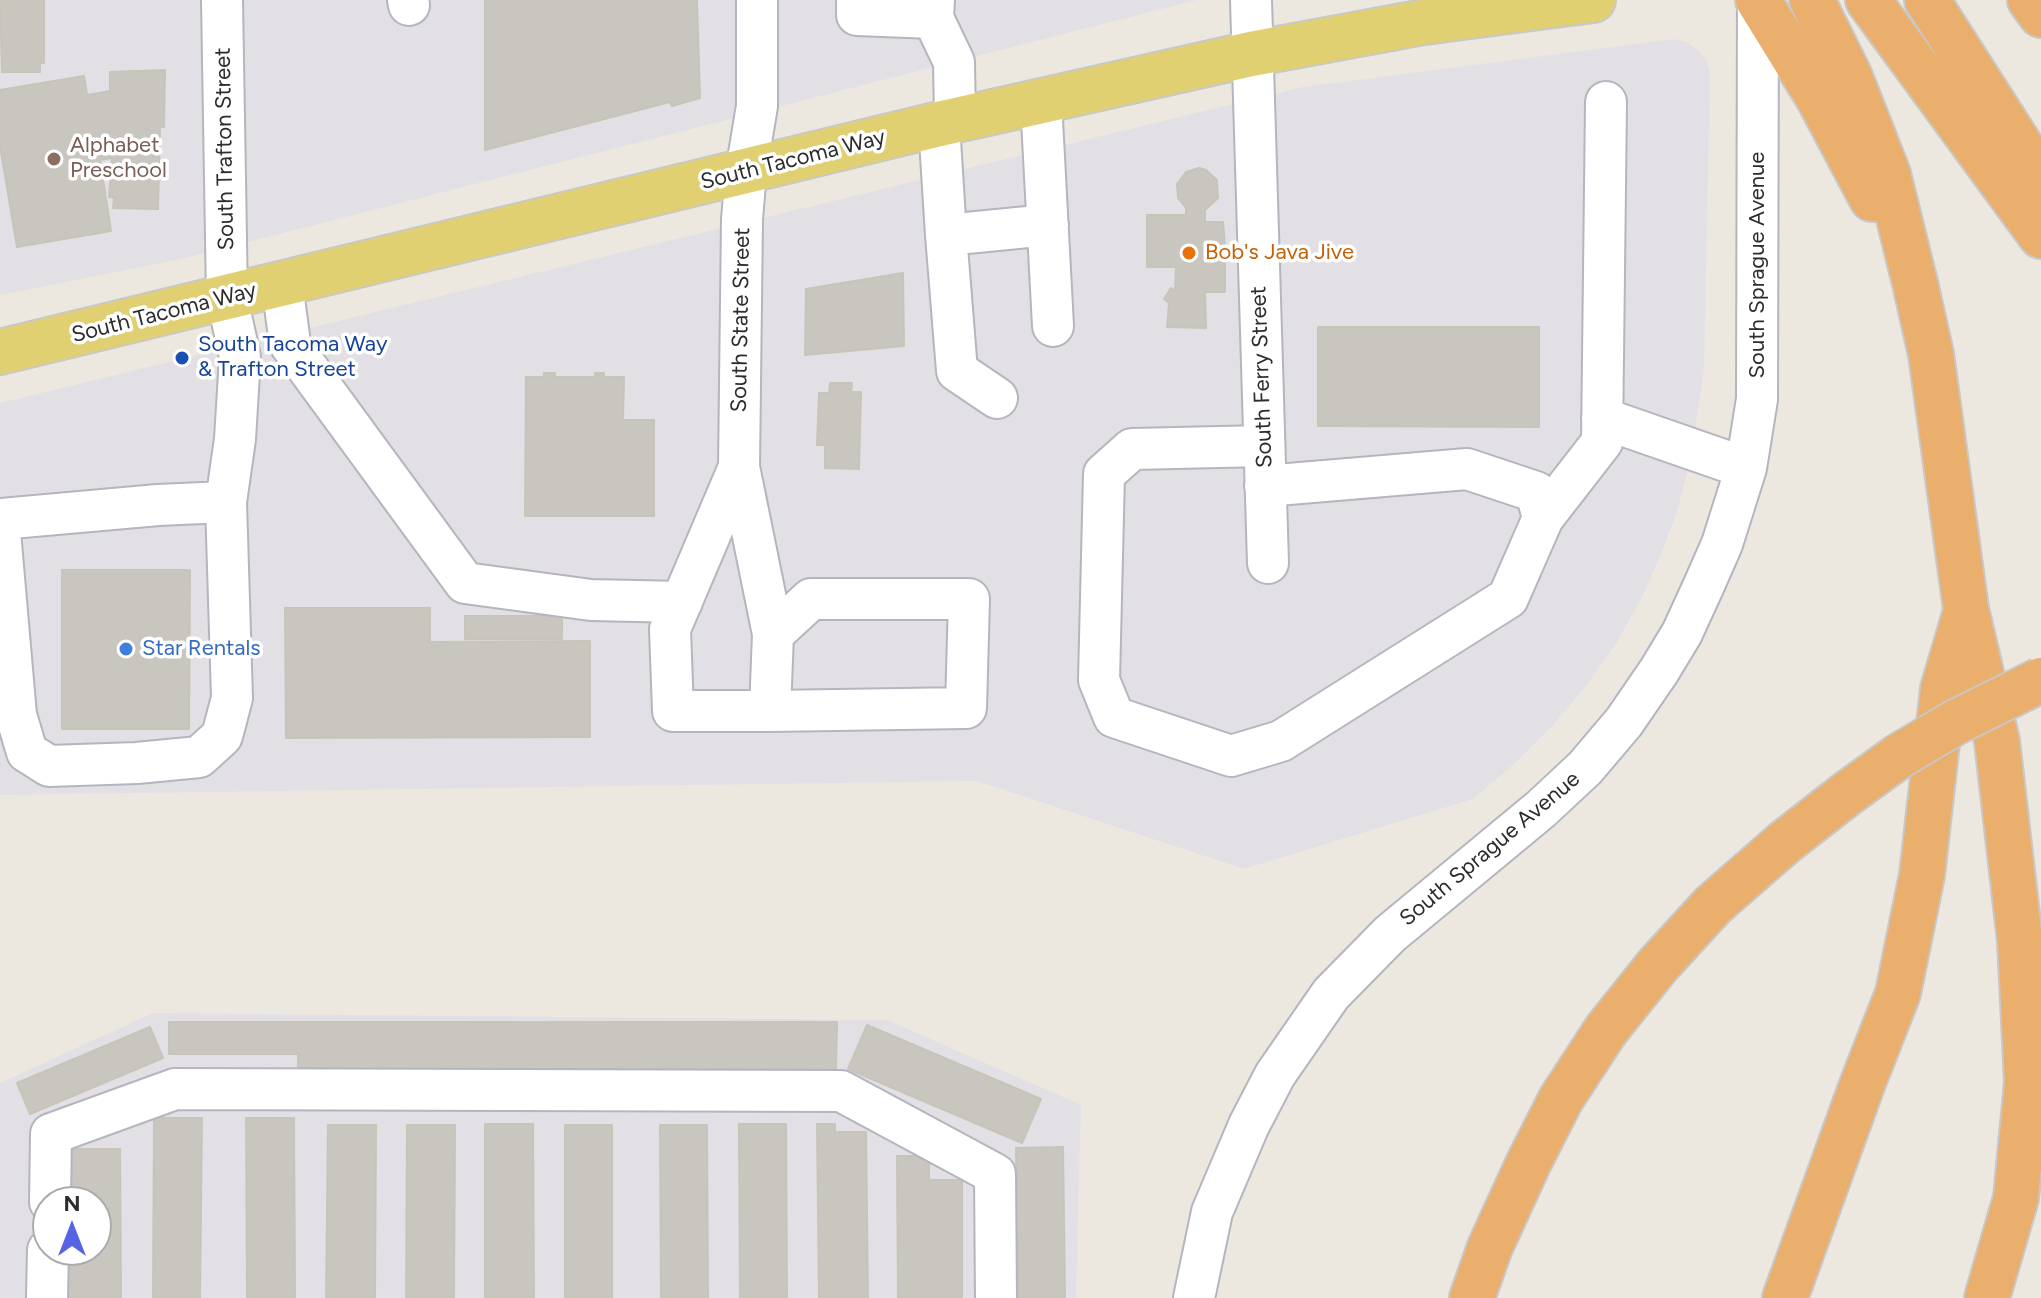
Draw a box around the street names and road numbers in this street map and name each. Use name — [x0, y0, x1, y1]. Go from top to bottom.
street label: South Trafton Street — [210, 47, 240, 251]
street label: South Tacoma Way — [698, 124, 888, 196]
street label: South Sprague Avenue — [1745, 152, 1771, 378]
street label: South State Street — [726, 227, 756, 413]
street label: South Tacoma Way — [69, 277, 259, 349]
street label: South Ferry Street — [1246, 286, 1278, 468]
street label: South Sprague Avenue — [1395, 766, 1585, 932]

